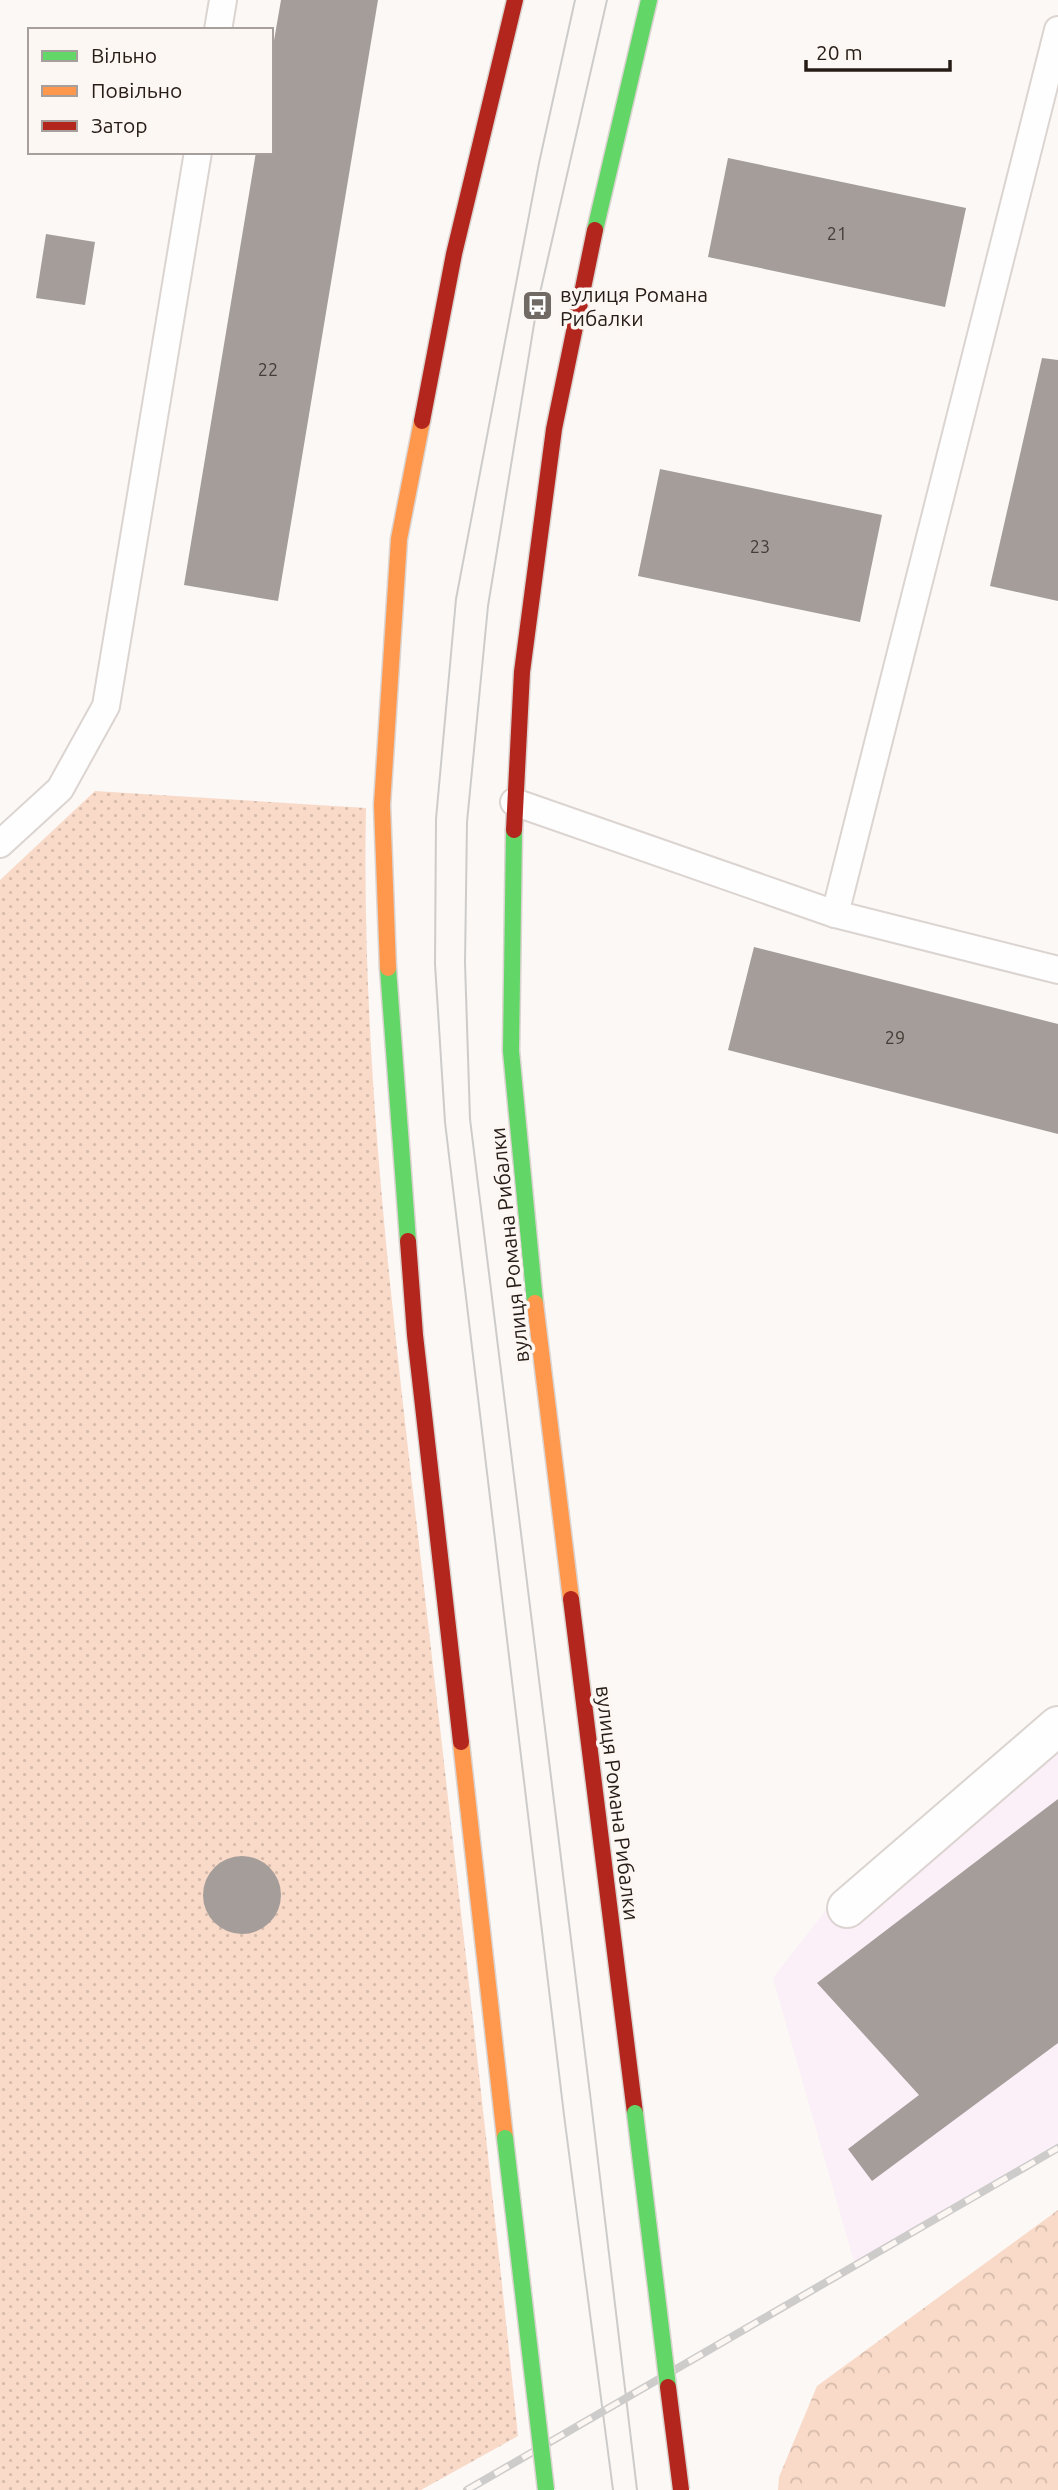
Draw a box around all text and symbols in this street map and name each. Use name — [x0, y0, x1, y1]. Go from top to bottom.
legend — [28, 28, 273, 154]
scale bar — [806, 28, 950, 72]
text: 20 m — [816, 40, 863, 64]
text: Вільно — [91, 43, 157, 67]
text: Повільно — [91, 78, 182, 102]
text: Затор — [91, 113, 147, 137]
house number: 21 — [827, 223, 847, 243]
place label: вулиця Романа Рибалки — [560, 282, 708, 330]
bus stop icon: вулиця Романа Рибалки — [520, 289, 554, 323]
house number: 22 — [258, 359, 278, 379]
house number: 23 — [750, 536, 770, 556]
house number: 29 — [885, 1027, 905, 1047]
street label: вулиця Романа Рибалки — [485, 1126, 533, 1364]
street label: вулиця Романа Рибалки — [592, 1684, 644, 1922]

